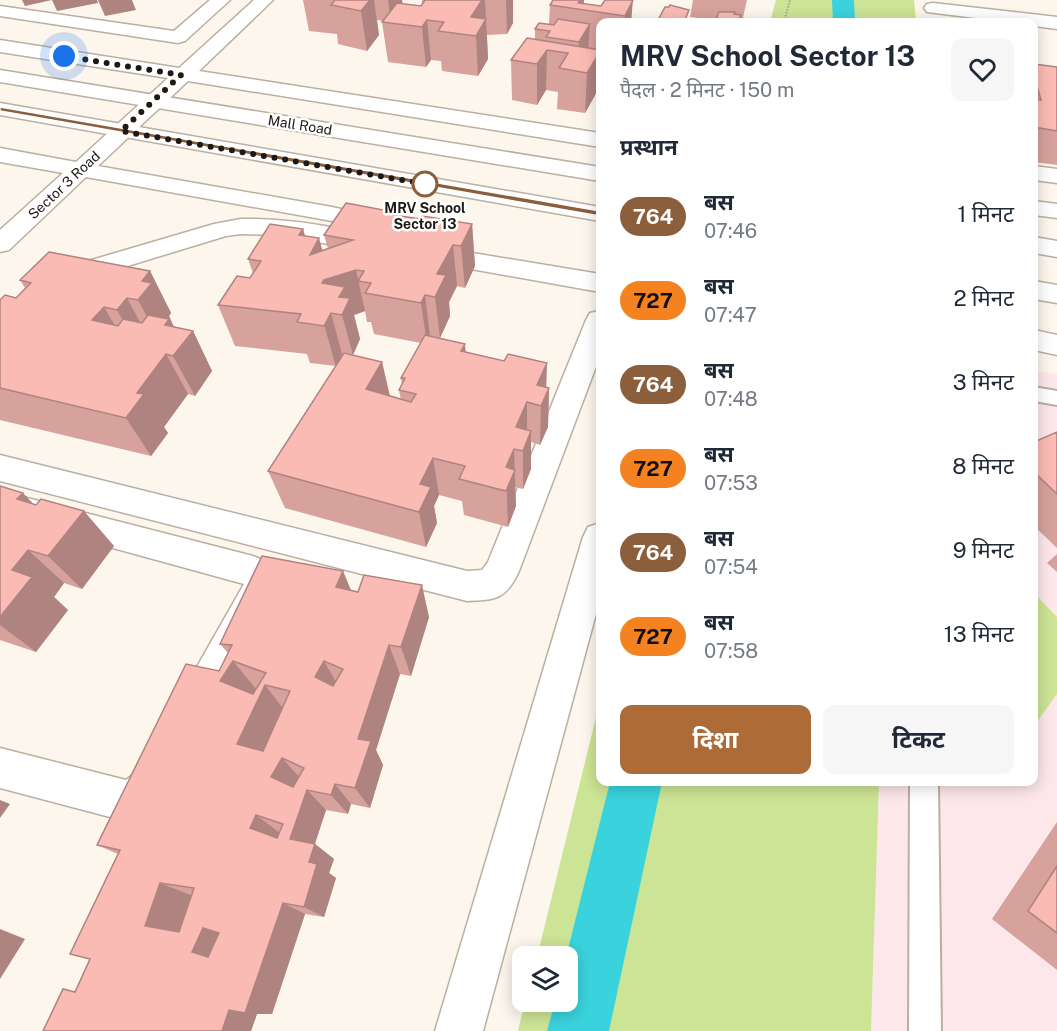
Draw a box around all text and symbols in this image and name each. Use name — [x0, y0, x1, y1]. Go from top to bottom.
button: heart — [951, 38, 1014, 101]
text: MRV School Sector 13 — [620, 39, 915, 72]
your location — [49, 41, 79, 71]
text: पैदल · 2 मिनट · 150 m — [620, 78, 794, 102]
street label: Mall Road — [267, 112, 333, 138]
text: प्रस्थान — [620, 134, 678, 160]
street label: Sector 3 Road — [25, 148, 103, 222]
marker: MRV School Sector 13 — [412, 171, 438, 197]
text: बस — [704, 189, 734, 215]
place label: MRV School Sector 13 — [384, 200, 466, 232]
text: 1 मिनट — [958, 201, 1014, 227]
text: 764 — [633, 204, 673, 229]
text: 07:46 — [704, 219, 757, 243]
text: बस — [704, 273, 734, 299]
text: 2 मिनट — [953, 285, 1014, 311]
text: 727 — [633, 288, 673, 313]
text: 07:47 — [704, 303, 757, 327]
text: बस — [704, 357, 734, 383]
text: 3 मिनट — [953, 369, 1014, 395]
text: 764 — [633, 372, 673, 397]
text: 07:48 — [704, 387, 758, 411]
text: बस — [704, 441, 734, 467]
text: 8 मिनट — [952, 453, 1014, 479]
text: 727 — [633, 456, 673, 481]
text: 07:53 — [704, 471, 758, 495]
text: बस — [704, 525, 734, 551]
text: 9 मिनट — [953, 537, 1014, 563]
text: 764 — [633, 540, 673, 565]
text: 07:54 — [704, 555, 758, 579]
text: बस — [704, 609, 734, 635]
text: 13 मिनट — [944, 621, 1014, 647]
text: 727 — [633, 624, 673, 649]
text: 07:58 — [704, 639, 758, 663]
button: दिशा — [620, 705, 811, 774]
button: टिकट — [823, 705, 1014, 774]
map controls — [512, 946, 578, 1012]
button: layers — [512, 946, 578, 1012]

